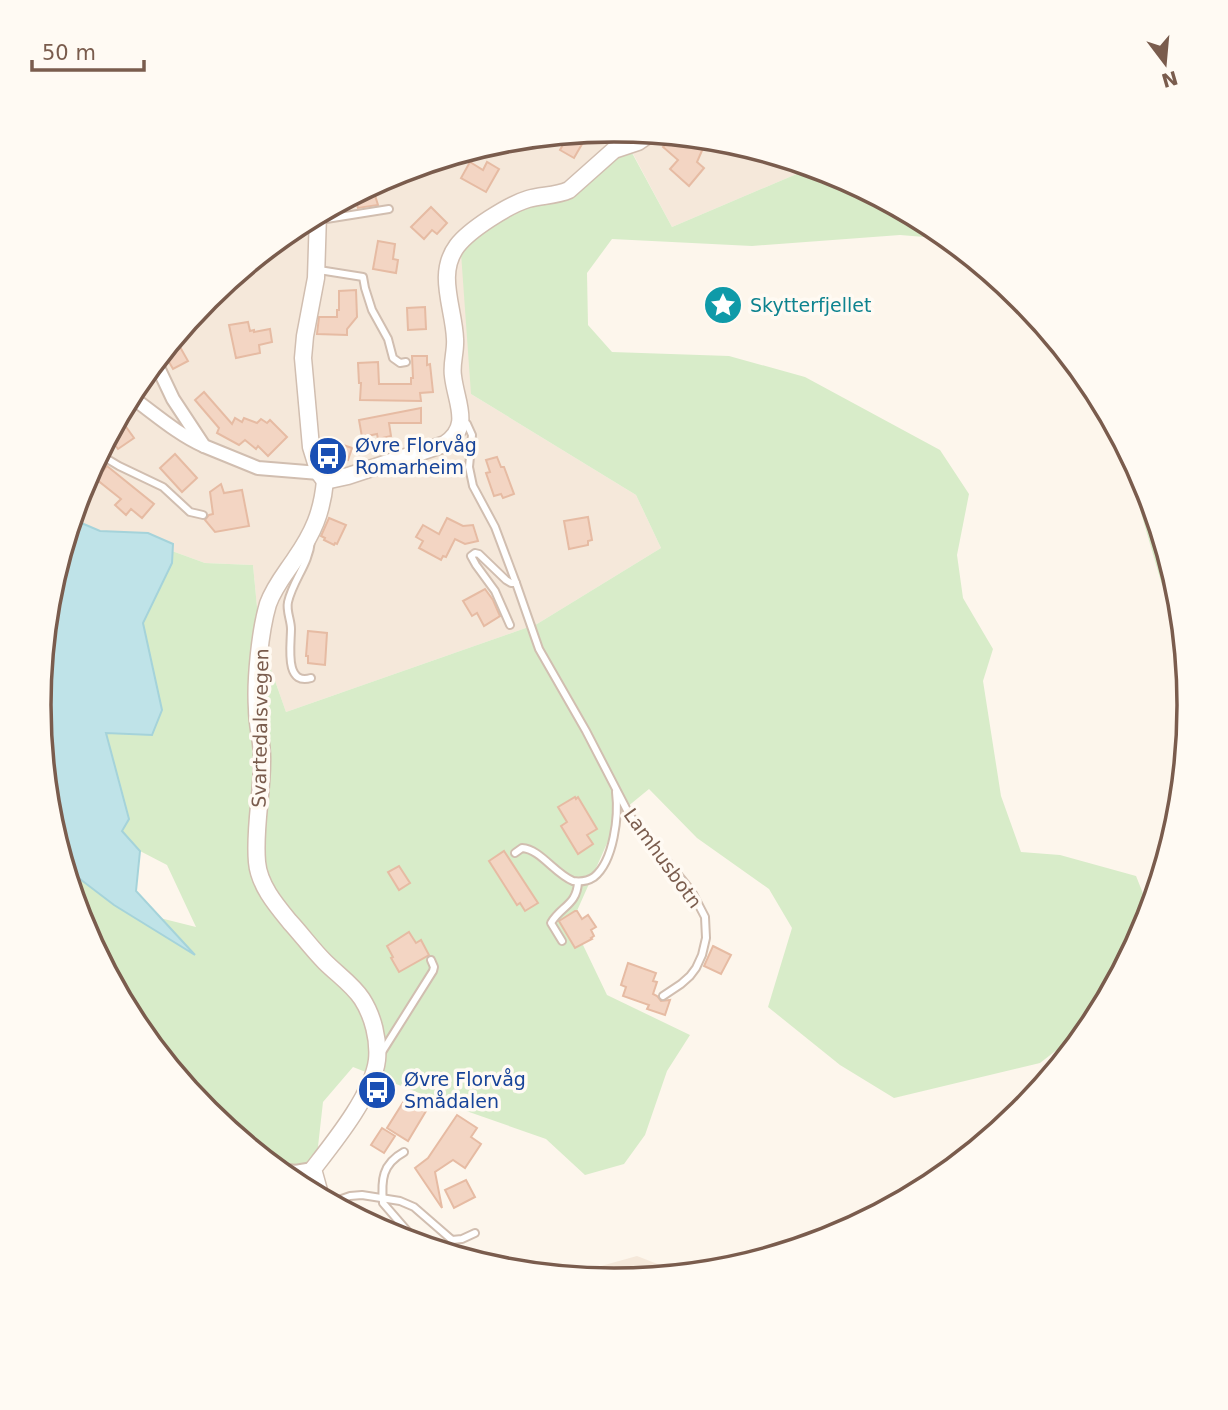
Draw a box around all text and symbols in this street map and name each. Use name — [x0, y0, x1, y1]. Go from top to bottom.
scale bar — [32, 28, 144, 72]
north arrow — [1130, 28, 1200, 98]
text: 50 m — [42, 41, 96, 65]
text: N — [1159, 67, 1180, 92]
place icon: Skytterfjellet — [702, 284, 744, 326]
place label: Skytterfjellet — [750, 294, 871, 316]
place label: Øvre Florvåg Romarheim — [355, 434, 477, 478]
bus stop icon: Øvre Florvåg Romarheim — [307, 435, 349, 477]
street label: Svartedalsvegen — [248, 648, 272, 808]
street label: Lamhusbotn — [619, 804, 707, 912]
place label: Øvre Florvåg Smådalen — [404, 1068, 526, 1112]
bus stop icon: Øvre Florvåg Smådalen — [356, 1069, 398, 1111]

